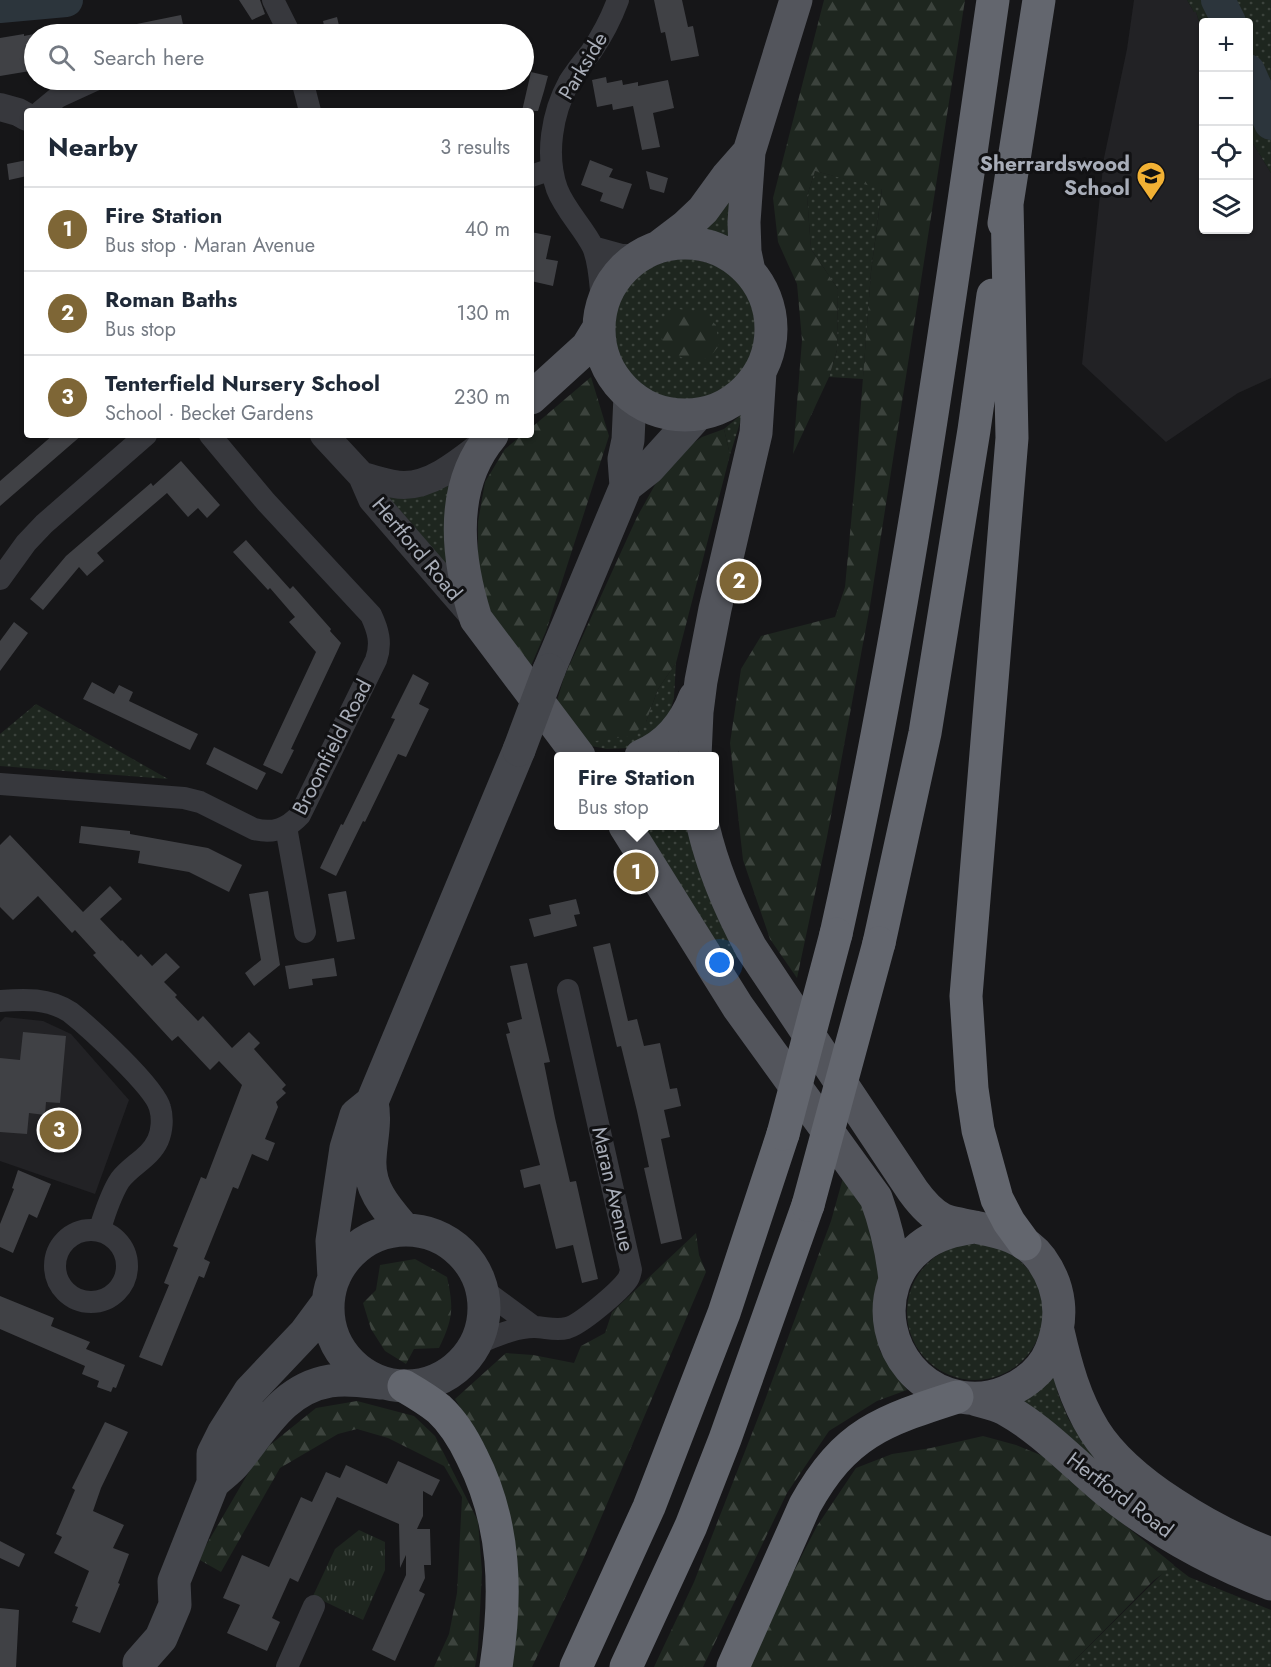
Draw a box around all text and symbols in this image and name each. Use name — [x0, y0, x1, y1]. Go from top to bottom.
map controls — [1199, 18, 1253, 234]
button: + — [1199, 18, 1253, 72]
search box — [24, 24, 534, 90]
street label: Parkside — [551, 26, 615, 106]
icon: search — [45, 41, 78, 74]
text: Search here — [93, 41, 204, 73]
button: − — [1199, 72, 1253, 126]
button: locate — [1199, 126, 1253, 180]
text: Nearby — [48, 128, 137, 166]
text: 3 results — [440, 133, 510, 162]
place label: Sherrardswood School — [980, 149, 1130, 203]
school or university icon: Sherrardswood School — [1135, 160, 1167, 202]
button: layers — [1199, 180, 1253, 234]
text: Fire Station — [105, 199, 222, 231]
text: 1 — [62, 215, 73, 244]
text: 40 m — [465, 215, 510, 244]
text: Bus stop · Maran Avenue — [105, 231, 315, 260]
text: Roman Baths — [105, 283, 237, 315]
text: 2 — [61, 299, 74, 328]
text: 130 m — [456, 299, 510, 328]
text: Bus stop — [105, 315, 176, 344]
text: Tenterfield Nursery School — [105, 367, 380, 399]
text: 3 — [61, 383, 74, 412]
text: 230 m — [454, 383, 510, 412]
text: School · Becket Gardens — [105, 399, 313, 428]
street label: Hertford Road — [365, 491, 469, 607]
pin: 2 — [720, 558, 758, 604]
street label: Broomfield Road — [285, 674, 379, 820]
popup — [554, 752, 719, 830]
text: Fire Station — [578, 761, 695, 793]
text: Bus stop — [578, 793, 649, 822]
pin: 1 — [616, 850, 656, 894]
your location — [705, 948, 734, 977]
pin: 3 — [40, 1108, 78, 1152]
street label: Maran Avenue — [584, 1124, 642, 1255]
street label: Hertford Road — [1061, 1445, 1179, 1545]

